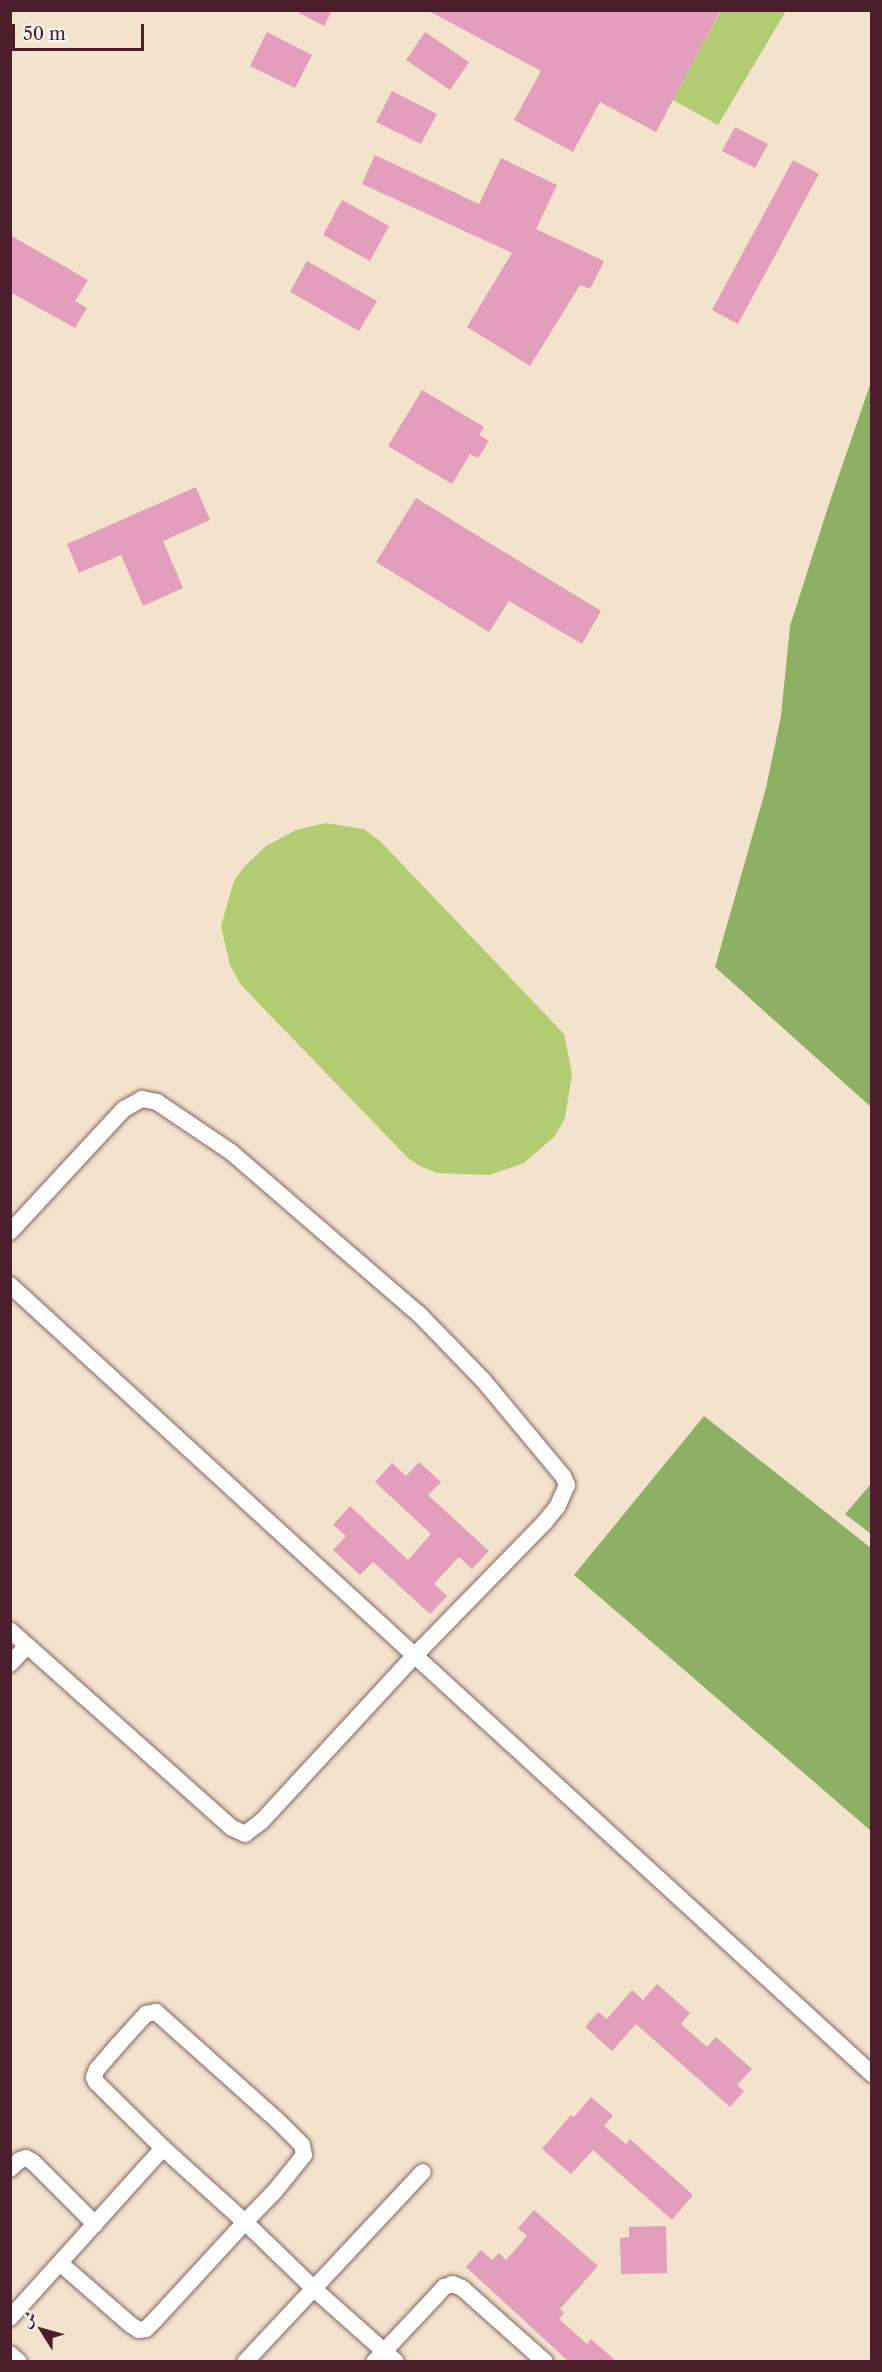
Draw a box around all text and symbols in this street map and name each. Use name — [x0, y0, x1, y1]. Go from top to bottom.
scale bar — [15, 12, 147, 50]
text: 50 m — [23, 23, 66, 45]
north arrow — [12, 2300, 72, 2360]
text: ش — [15, 2307, 40, 2332]

